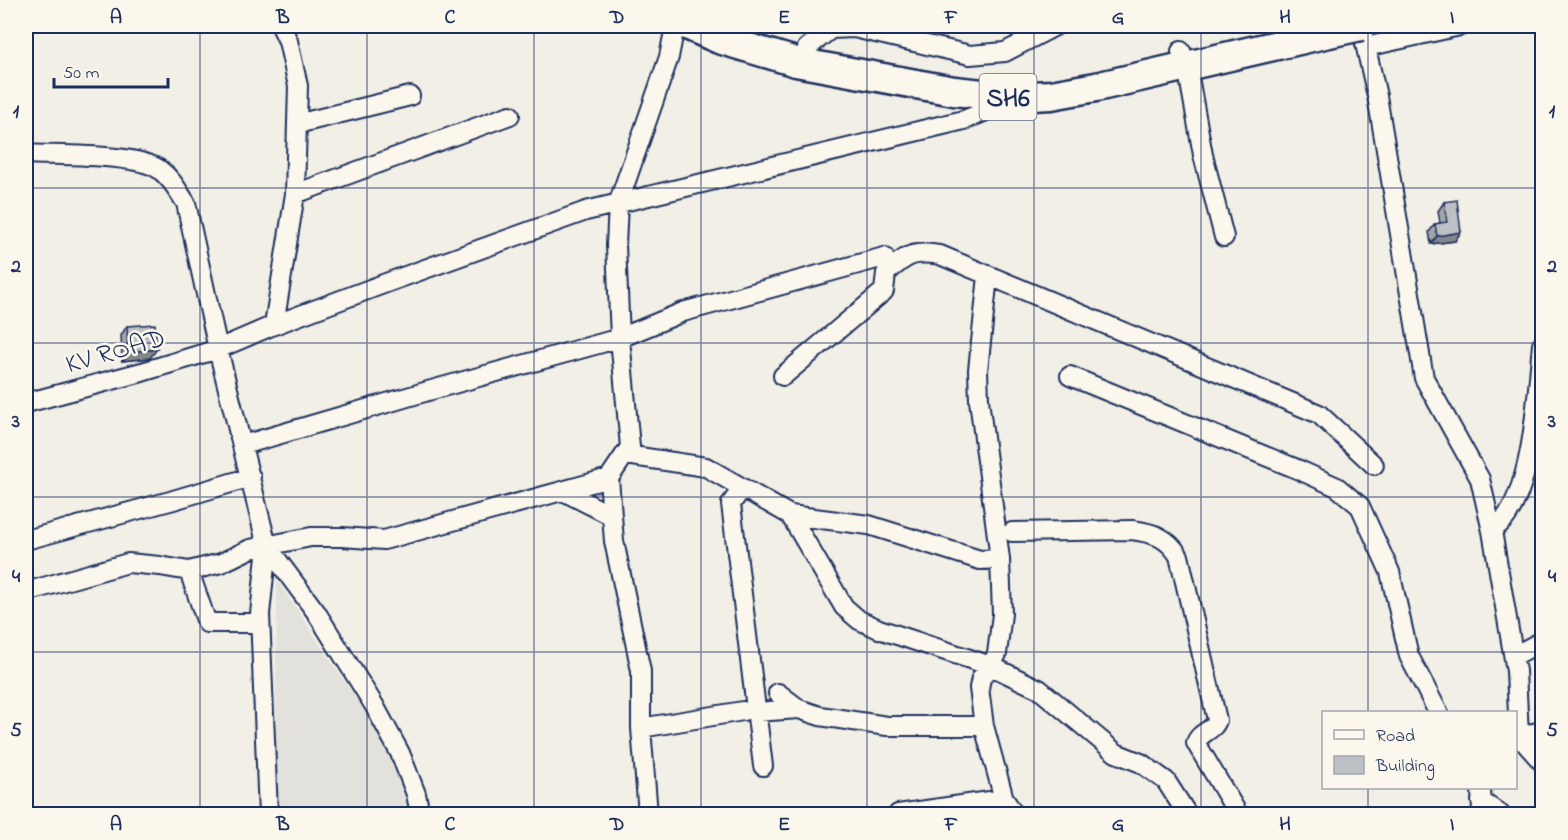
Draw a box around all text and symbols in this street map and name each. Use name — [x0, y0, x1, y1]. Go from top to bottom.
text: A — [110, 4, 122, 33]
text: B — [275, 4, 290, 33]
text: C — [445, 4, 456, 33]
text: D — [609, 4, 624, 33]
text: E — [778, 4, 790, 33]
text: F — [944, 4, 958, 33]
text: G — [1112, 4, 1125, 33]
text: H — [1279, 4, 1291, 33]
text: I — [1450, 4, 1455, 33]
scale bar — [54, 51, 168, 89]
text: 50 m — [63, 61, 100, 87]
road number: SH6 — [980, 74, 1036, 120]
text: 1 — [13, 98, 20, 127]
text: 1 — [1549, 98, 1556, 127]
text: 2 — [10, 253, 21, 282]
text: 2 — [1546, 253, 1557, 282]
street label: KV ROAD — [61, 320, 170, 385]
text: 3 — [11, 408, 20, 437]
text: 3 — [1547, 408, 1556, 437]
text: 4 — [12, 563, 21, 592]
text: 4 — [1548, 563, 1557, 592]
legend — [1322, 711, 1517, 789]
text: 5 — [10, 717, 22, 746]
text: 5 — [1546, 717, 1558, 746]
text: Road — [1376, 724, 1415, 750]
text: Building — [1375, 754, 1435, 781]
text: A — [110, 811, 122, 840]
text: B — [275, 811, 290, 840]
text: C — [445, 811, 456, 840]
text: D — [609, 811, 624, 840]
text: E — [778, 811, 790, 840]
text: F — [944, 811, 958, 840]
text: G — [1112, 811, 1125, 840]
text: H — [1279, 811, 1291, 840]
text: I — [1450, 811, 1455, 840]

